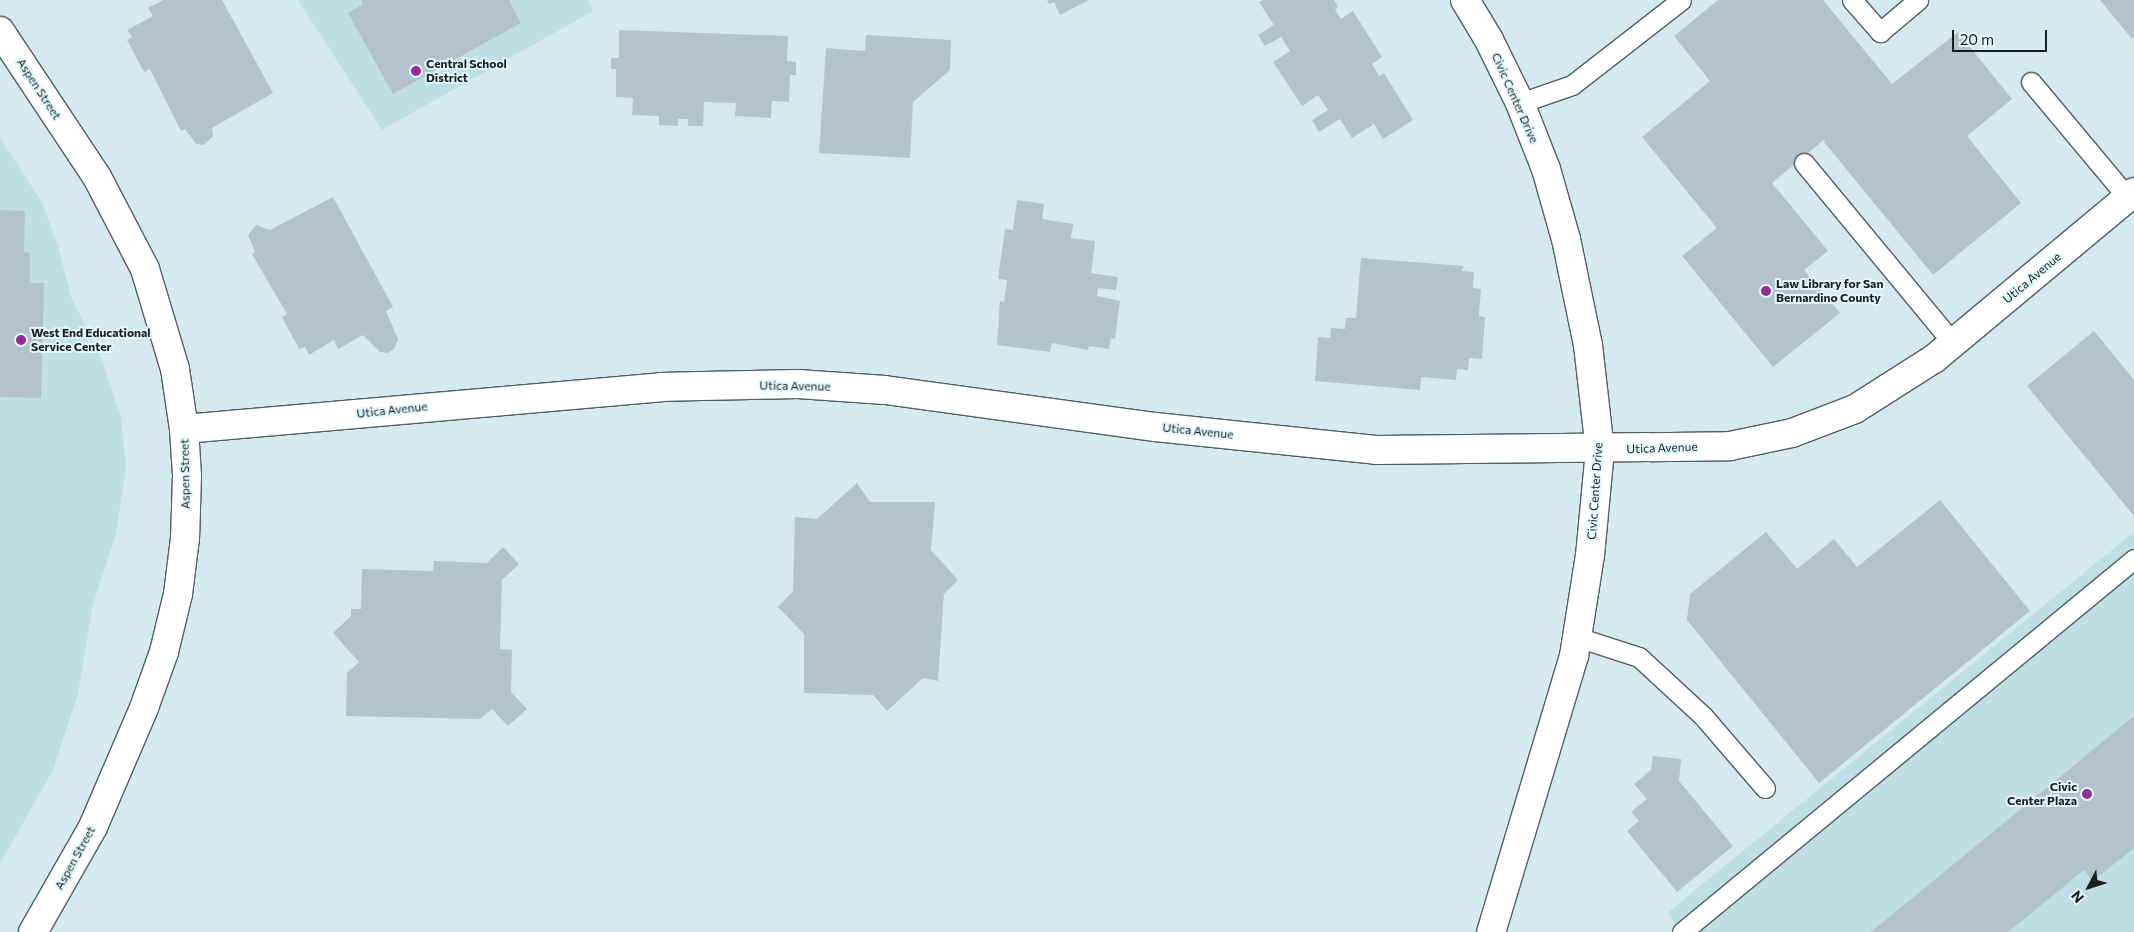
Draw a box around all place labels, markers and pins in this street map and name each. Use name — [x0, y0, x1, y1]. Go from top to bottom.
place label: Central School District — [426, 57, 507, 85]
marker: Central School District — [410, 65, 422, 77]
place label: Law Library for San Bernardino County — [1776, 277, 1883, 305]
marker: Law Library for San Bernardino County — [1760, 285, 1772, 297]
place label: West End Educational Service Center — [31, 326, 151, 354]
marker: West End Educational Service Center — [15, 334, 27, 346]
place label: Civic Center Plaza — [2007, 780, 2077, 808]
marker: Civic Center Plaza — [2081, 788, 2093, 800]

